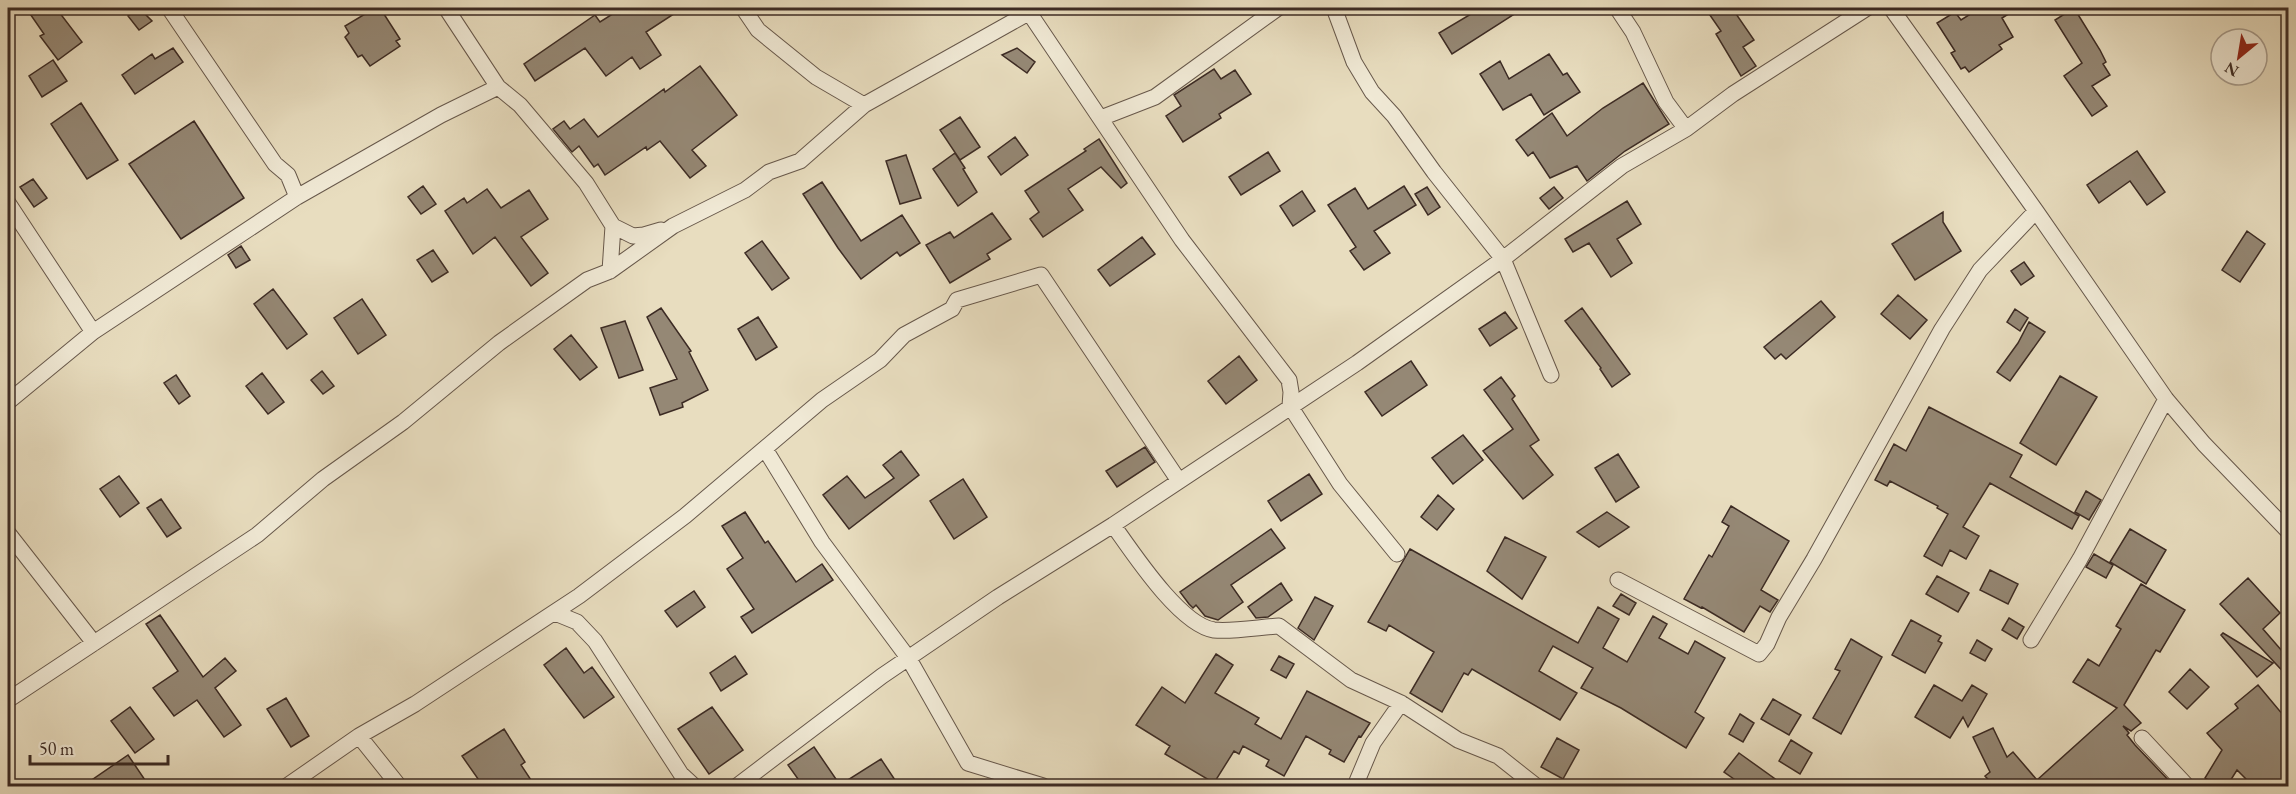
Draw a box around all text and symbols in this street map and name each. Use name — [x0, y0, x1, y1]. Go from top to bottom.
north arrow — [2209, 27, 2269, 87]
text: N — [2221, 57, 2243, 82]
scale bar — [30, 728, 168, 766]
text: 50 m — [39, 737, 74, 760]

